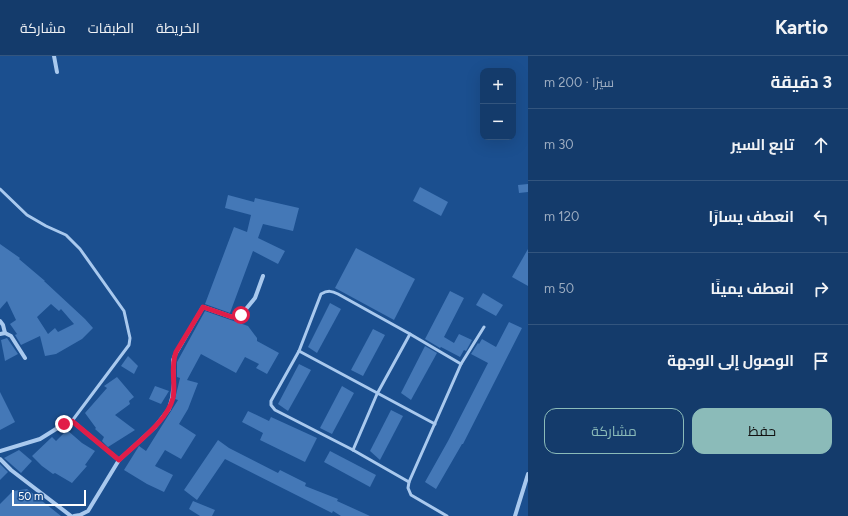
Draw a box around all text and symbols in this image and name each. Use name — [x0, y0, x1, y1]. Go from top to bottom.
text: Kartio — [775, 16, 828, 39]
text: مشاركة — [20, 20, 66, 37]
text: الطبقات — [88, 20, 134, 37]
text: الخريطة — [156, 20, 200, 37]
map controls — [480, 68, 516, 140]
button: + — [480, 68, 516, 104]
text: 3 دقيقة — [770, 72, 832, 92]
text: سيرًا · 200 m — [544, 75, 614, 90]
button: − — [480, 104, 516, 140]
icon: ahead — [810, 134, 832, 156]
text: تابع السير — [731, 136, 794, 154]
text: 30 m — [544, 137, 574, 152]
icon: left — [810, 206, 832, 228]
text: انعطف يسارًا — [709, 208, 794, 226]
text: 120 m — [544, 209, 579, 224]
icon: right — [810, 278, 832, 300]
text: انعطف يمينًا — [710, 280, 794, 298]
text: 50 m — [544, 281, 574, 296]
route start — [232, 306, 250, 324]
icon: arrive — [810, 350, 832, 372]
text: الوصول إلى الوجهة — [667, 352, 794, 370]
button: مشاركة — [544, 408, 684, 454]
button: حفظ — [692, 408, 832, 454]
route end — [55, 415, 73, 433]
scale bar — [12, 488, 86, 507]
text: 50 m — [18, 490, 43, 503]

